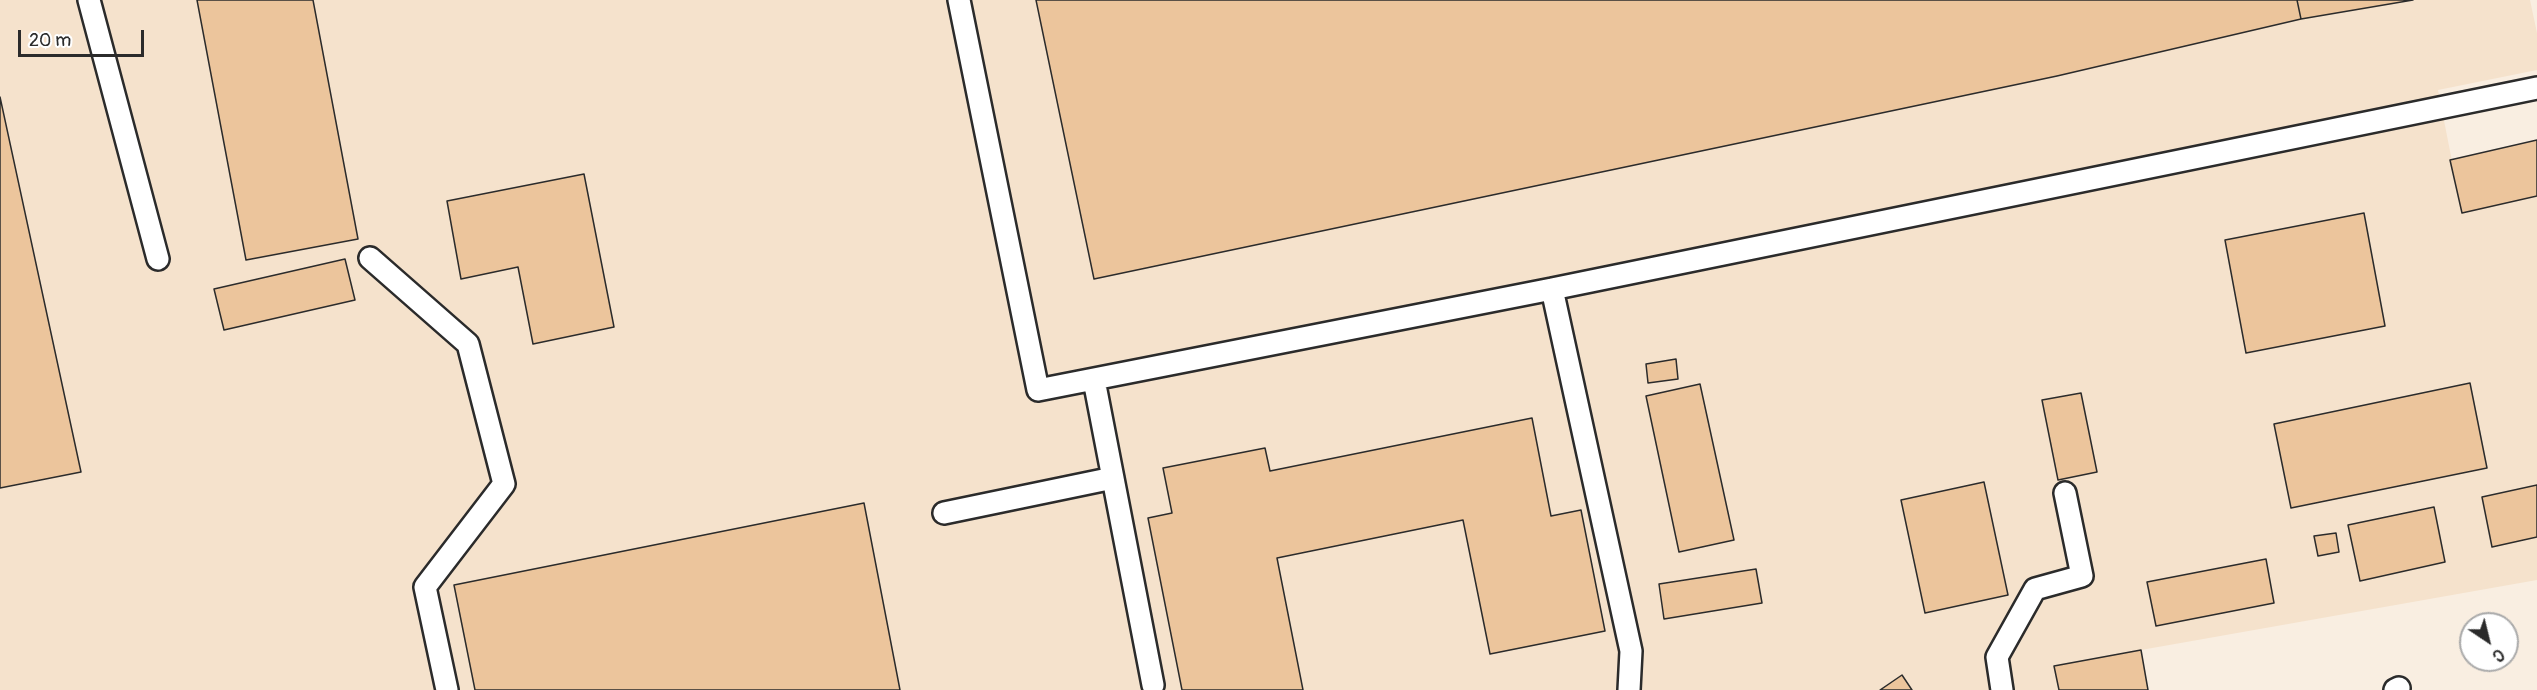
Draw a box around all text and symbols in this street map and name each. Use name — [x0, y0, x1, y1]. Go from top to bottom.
scale bar — [21, 18, 147, 56]
text: 20 m — [29, 29, 71, 52]
north arrow — [2459, 612, 2519, 672]
text: С — [2488, 644, 2508, 666]

